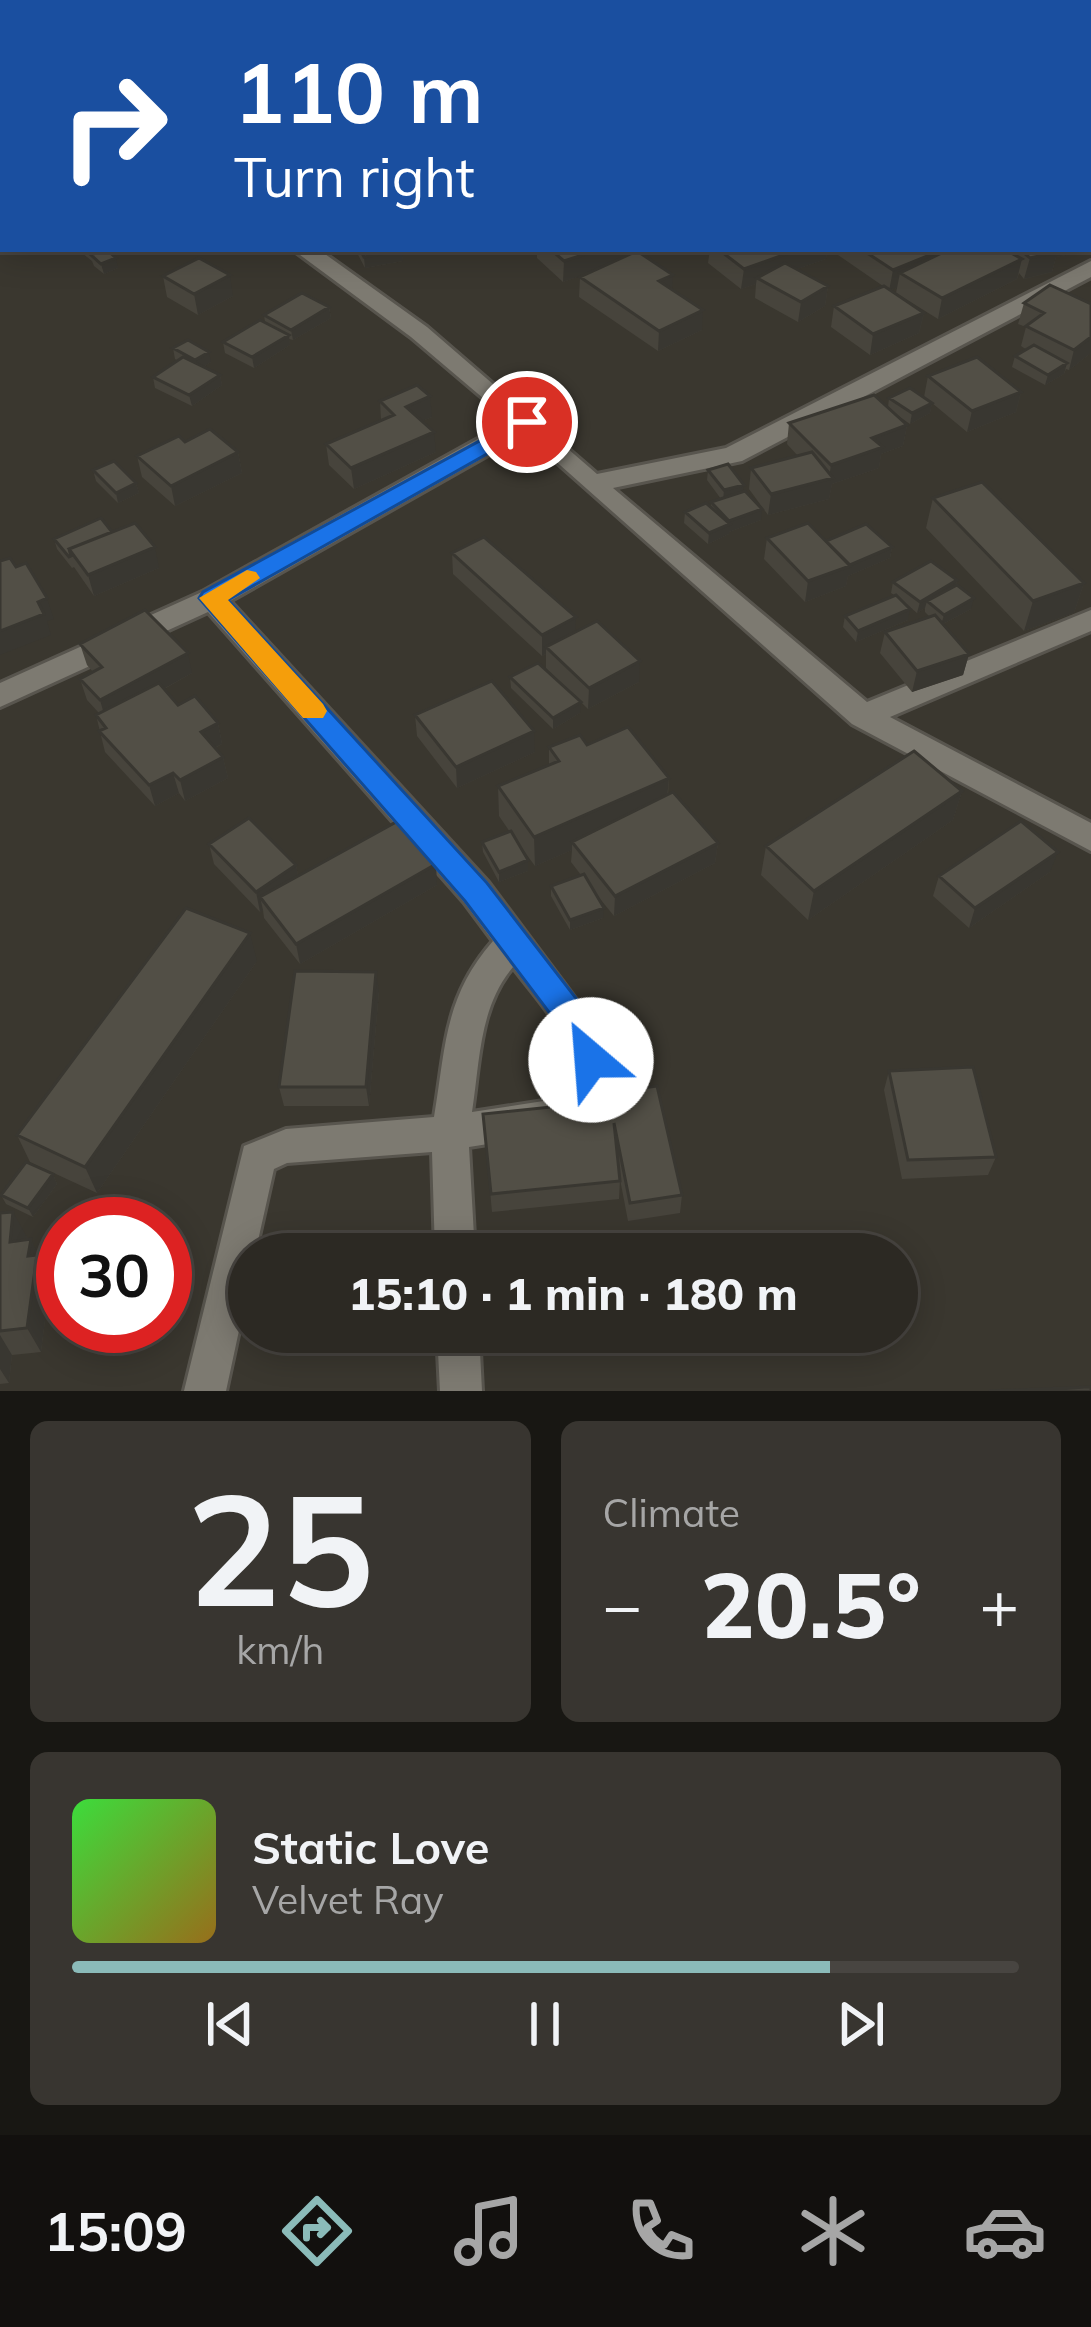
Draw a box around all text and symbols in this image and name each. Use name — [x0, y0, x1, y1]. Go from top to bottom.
text: 110 m — [234, 39, 484, 144]
icon: right — [36, 48, 192, 204]
text: Turn right — [234, 143, 475, 211]
pin — [476, 371, 578, 473]
icon: arrive — [494, 389, 560, 455]
position arrow — [528, 997, 654, 1123]
speed limit sign: 30 — [36, 1197, 192, 1353]
text: 15:10 · 1 min · 180 m — [348, 1265, 798, 1321]
text: 25 — [187, 1449, 374, 1645]
text: Climate — [603, 1488, 740, 1537]
text: 20.5° — [701, 1548, 921, 1661]
text: − — [603, 1563, 642, 1646]
text: + — [979, 1563, 1019, 1646]
text: km/h — [236, 1625, 324, 1674]
text: Static Love — [252, 1819, 489, 1875]
text: Velvet Ray — [252, 1875, 444, 1924]
icon: previous — [197, 1991, 263, 2057]
icon: pause — [512, 1991, 578, 2057]
icon: next — [828, 1991, 894, 2057]
icon: directions — [275, 2189, 359, 2273]
icon: music — [447, 2189, 531, 2273]
icon: phone — [619, 2189, 703, 2273]
icon: climate — [791, 2189, 875, 2273]
icon: car — [963, 2189, 1047, 2273]
text: 15:09 — [44, 2197, 187, 2265]

